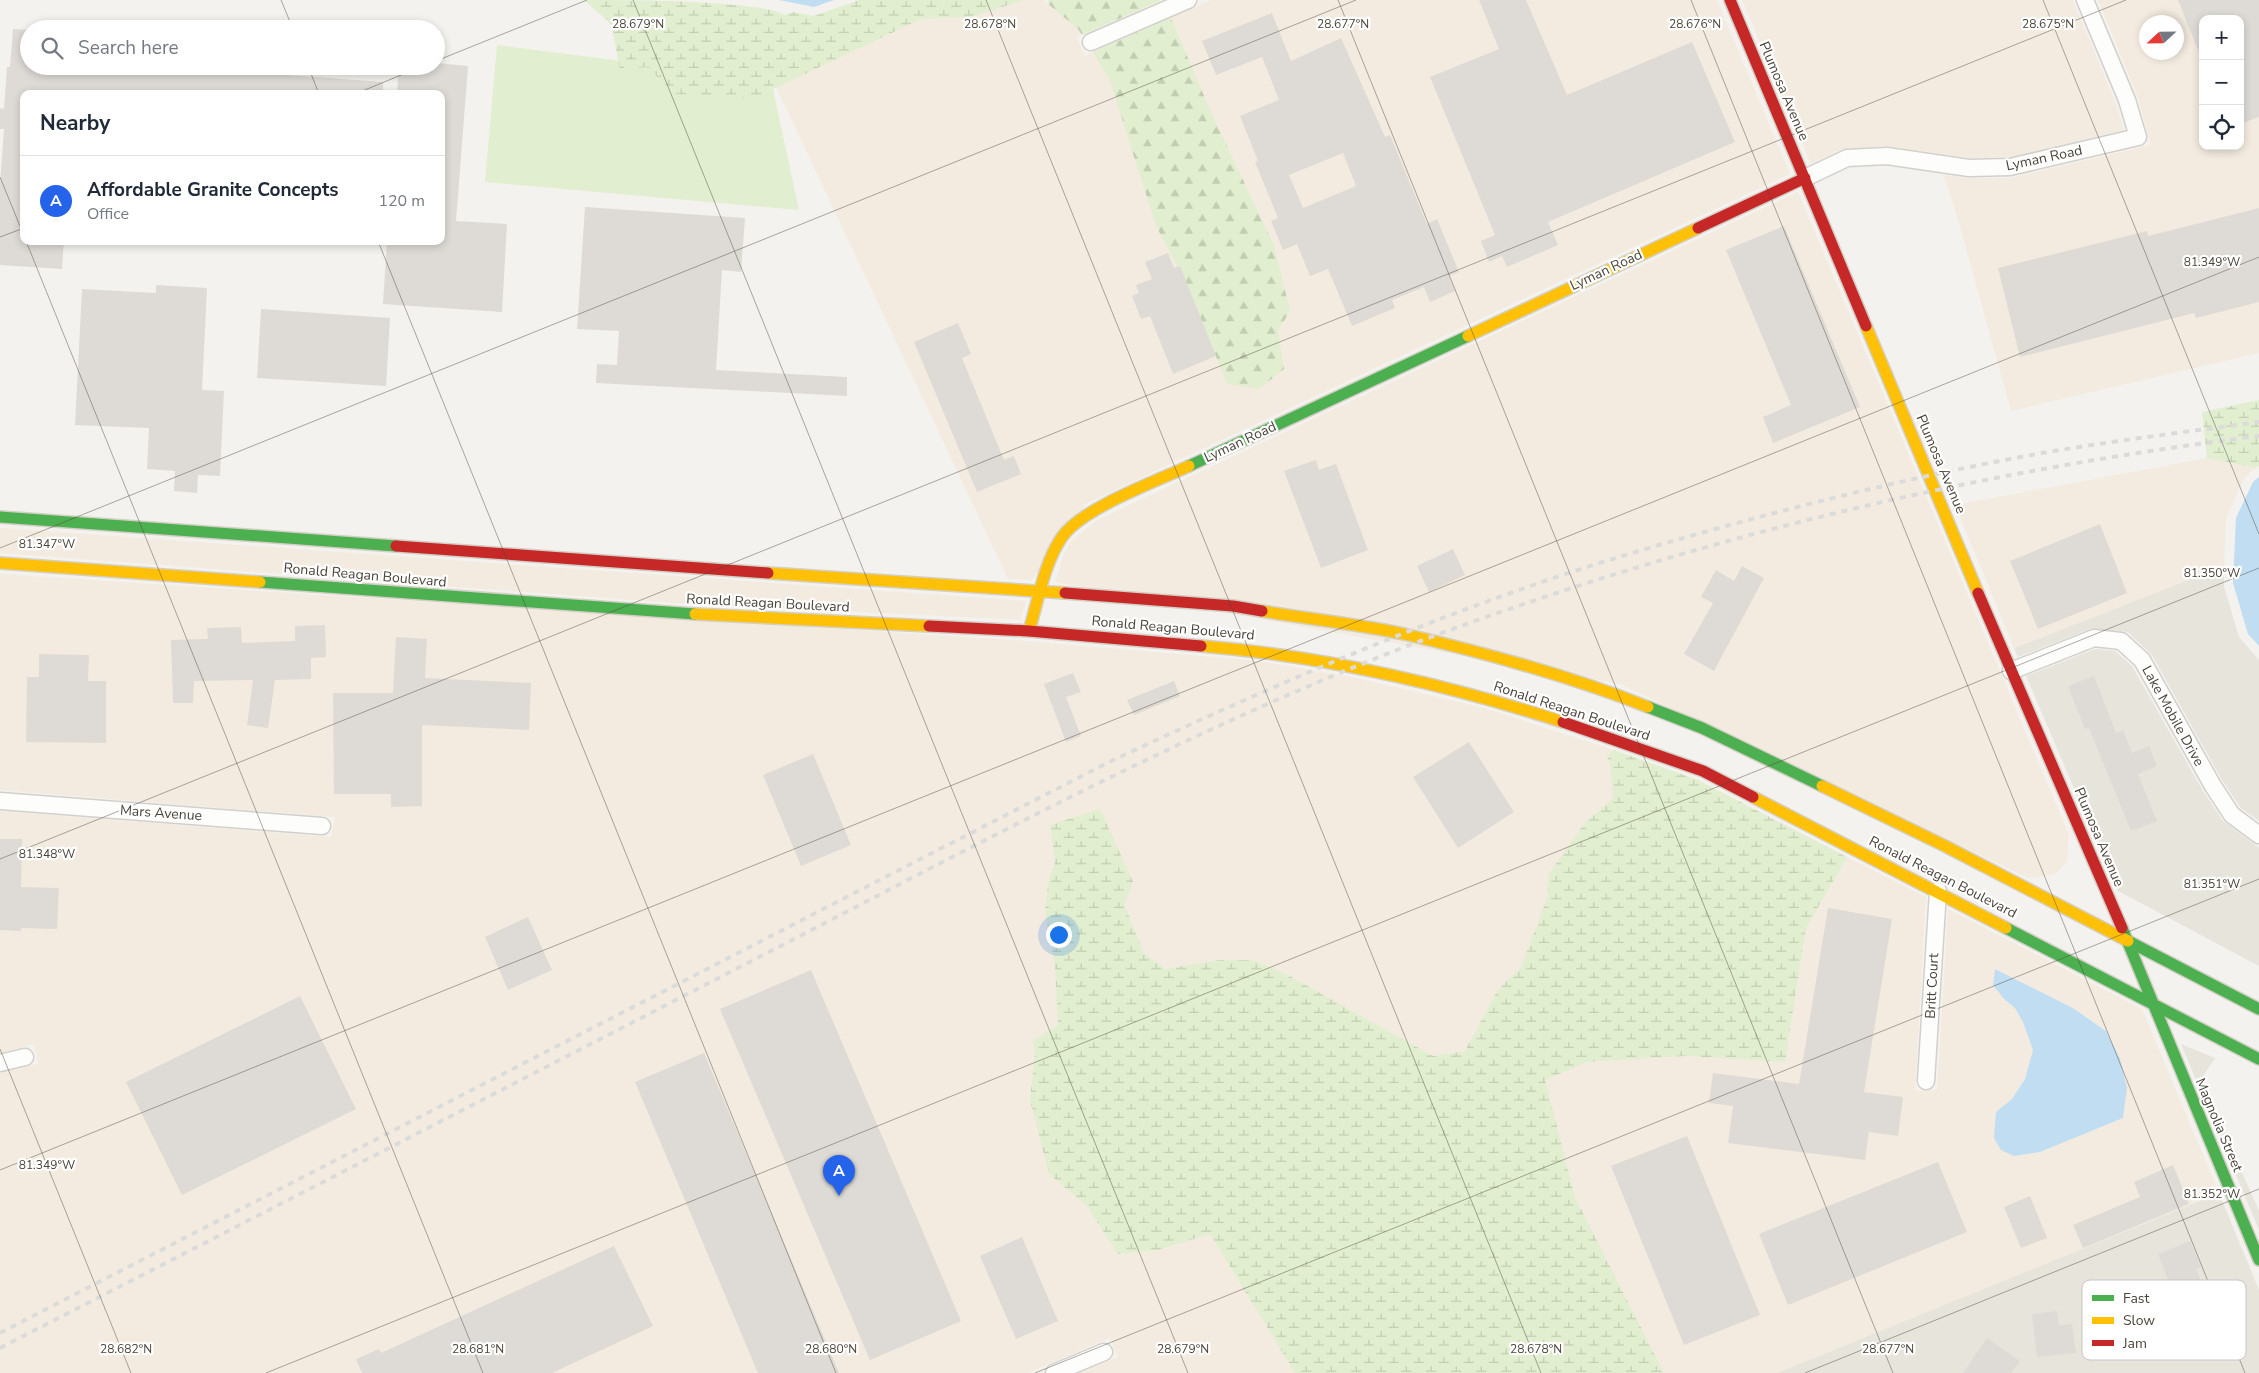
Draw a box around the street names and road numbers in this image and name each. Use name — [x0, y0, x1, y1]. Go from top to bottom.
street label: Plumosa Avenue — [1755, 38, 1813, 144]
street label: Lyman Road — [2004, 141, 2084, 175]
street label: Lyman Road — [1567, 245, 1645, 295]
street label: Plumosa Avenue — [1912, 411, 1970, 517]
street label: Lyman Road — [1201, 417, 1279, 467]
street label: Ronald Reagan Boulevard — [283, 558, 447, 592]
street label: Ronald Reagan Boulevard — [686, 589, 850, 617]
street label: Ronald Reagan Boulevard — [1091, 611, 1255, 645]
street label: Lake Mobile Drive — [2137, 662, 2209, 770]
street label: Ronald Reagan Boulevard — [1491, 677, 1653, 745]
street label: Plumosa Avenue — [2070, 784, 2128, 890]
street label: Mars Avenue — [119, 801, 203, 825]
street label: Ronald Reagan Boulevard — [1866, 831, 2020, 923]
street label: Britt Court — [1921, 953, 1943, 1019]
street label: Magnolia Street — [2191, 1075, 2247, 1175]

